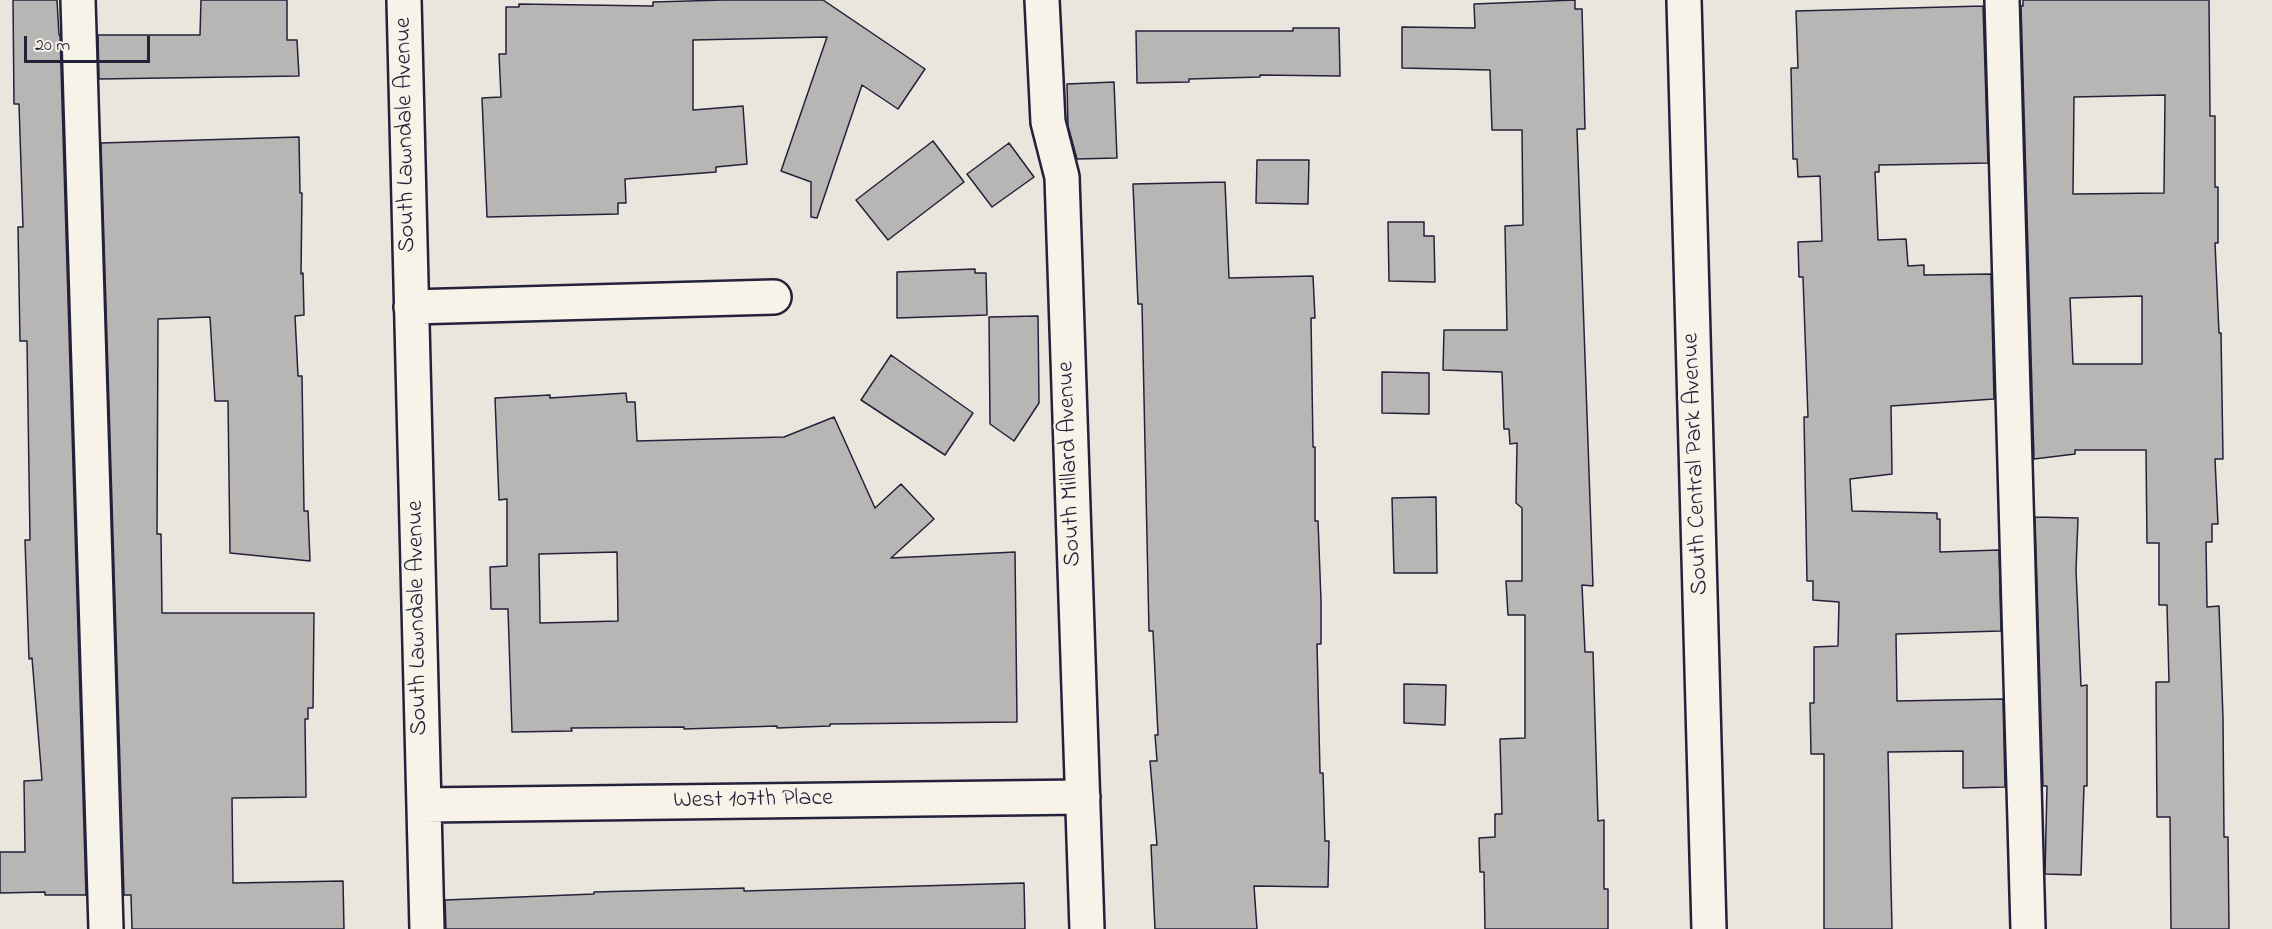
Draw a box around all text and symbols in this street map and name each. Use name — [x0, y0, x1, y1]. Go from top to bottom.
street label: South Lawndale Avenue — [391, 17, 423, 253]
scale bar — [27, 24, 153, 62]
text: 20 m — [35, 33, 70, 59]
street label: South Central Park Avenue — [1678, 332, 1716, 596]
street label: South Millard Avenue — [1053, 361, 1089, 567]
street label: South Lawndale Avenue — [403, 500, 435, 736]
street label: West 107th Place — [673, 785, 833, 817]

